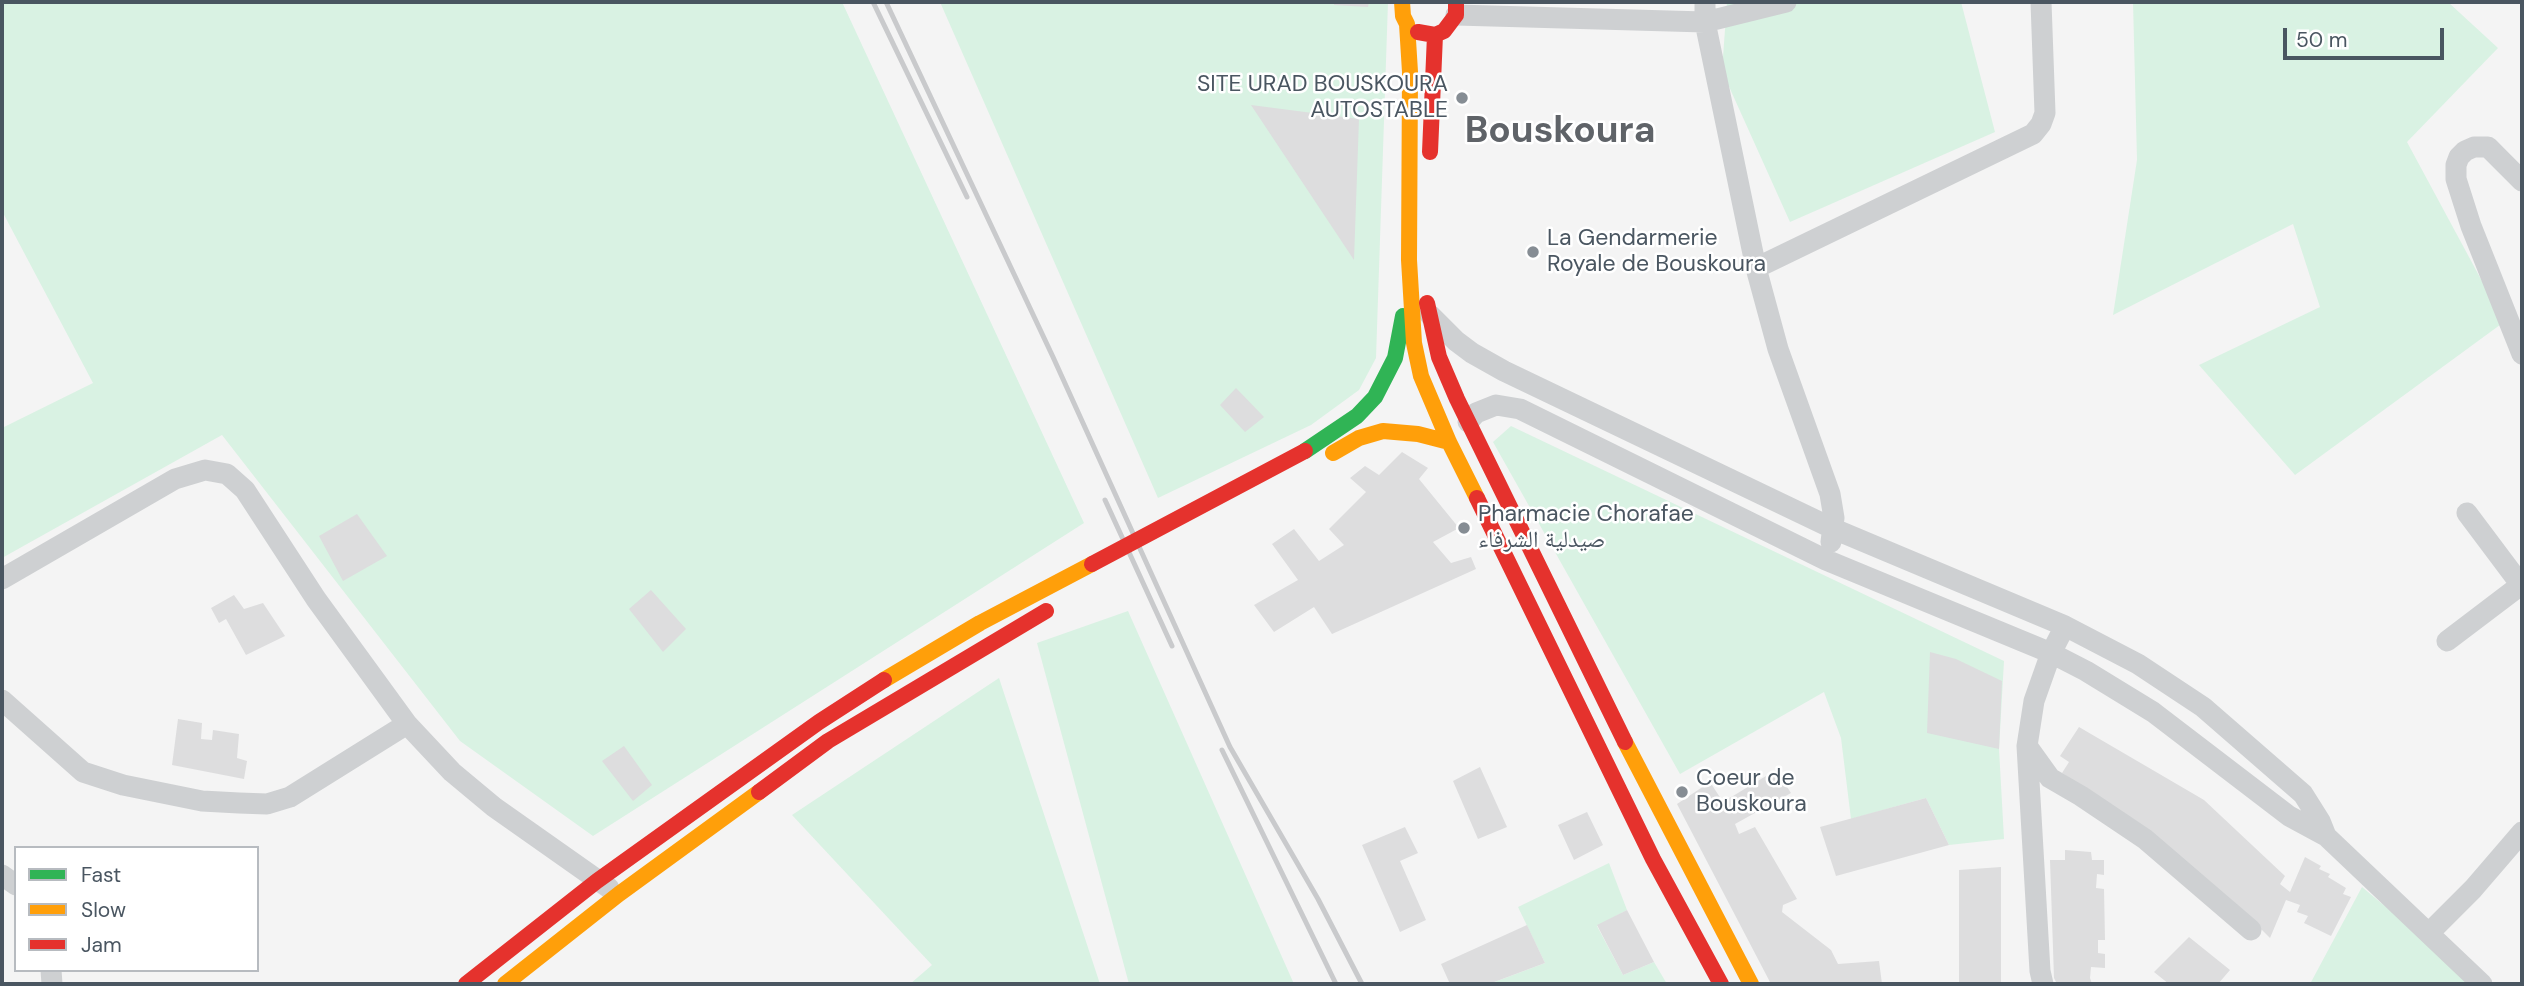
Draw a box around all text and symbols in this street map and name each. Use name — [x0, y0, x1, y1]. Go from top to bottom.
scale bar — [2286, 14, 2447, 58]
text: 50 m — [2296, 26, 2347, 54]
place label: SITE URAD BOUSKOURA AUTOSTABLE — [1197, 71, 1448, 125]
marker: SITE URAD BOUSKOURA AUTOSTABLE — [1454, 90, 1470, 106]
district label: Bouskoura — [1465, 110, 1655, 154]
place label: La Gendarmerie Royale de Bouskoura — [1547, 225, 1766, 279]
marker: La Gendarmerie Royale de Bouskoura — [1525, 244, 1541, 260]
place label: Pharmacie Chorafae صيدلية الشرفاء — [1478, 501, 1694, 555]
marker: Pharmacie Chorafae صيدلية الشرفاء — [1456, 520, 1472, 536]
place label: Coeur de Bouskoura — [1696, 765, 1807, 819]
marker: Coeur de Bouskoura — [1674, 784, 1690, 800]
legend — [14, 846, 259, 972]
text: Fast — [81, 861, 121, 889]
text: Slow — [81, 896, 126, 924]
text: Jam — [81, 931, 122, 959]

